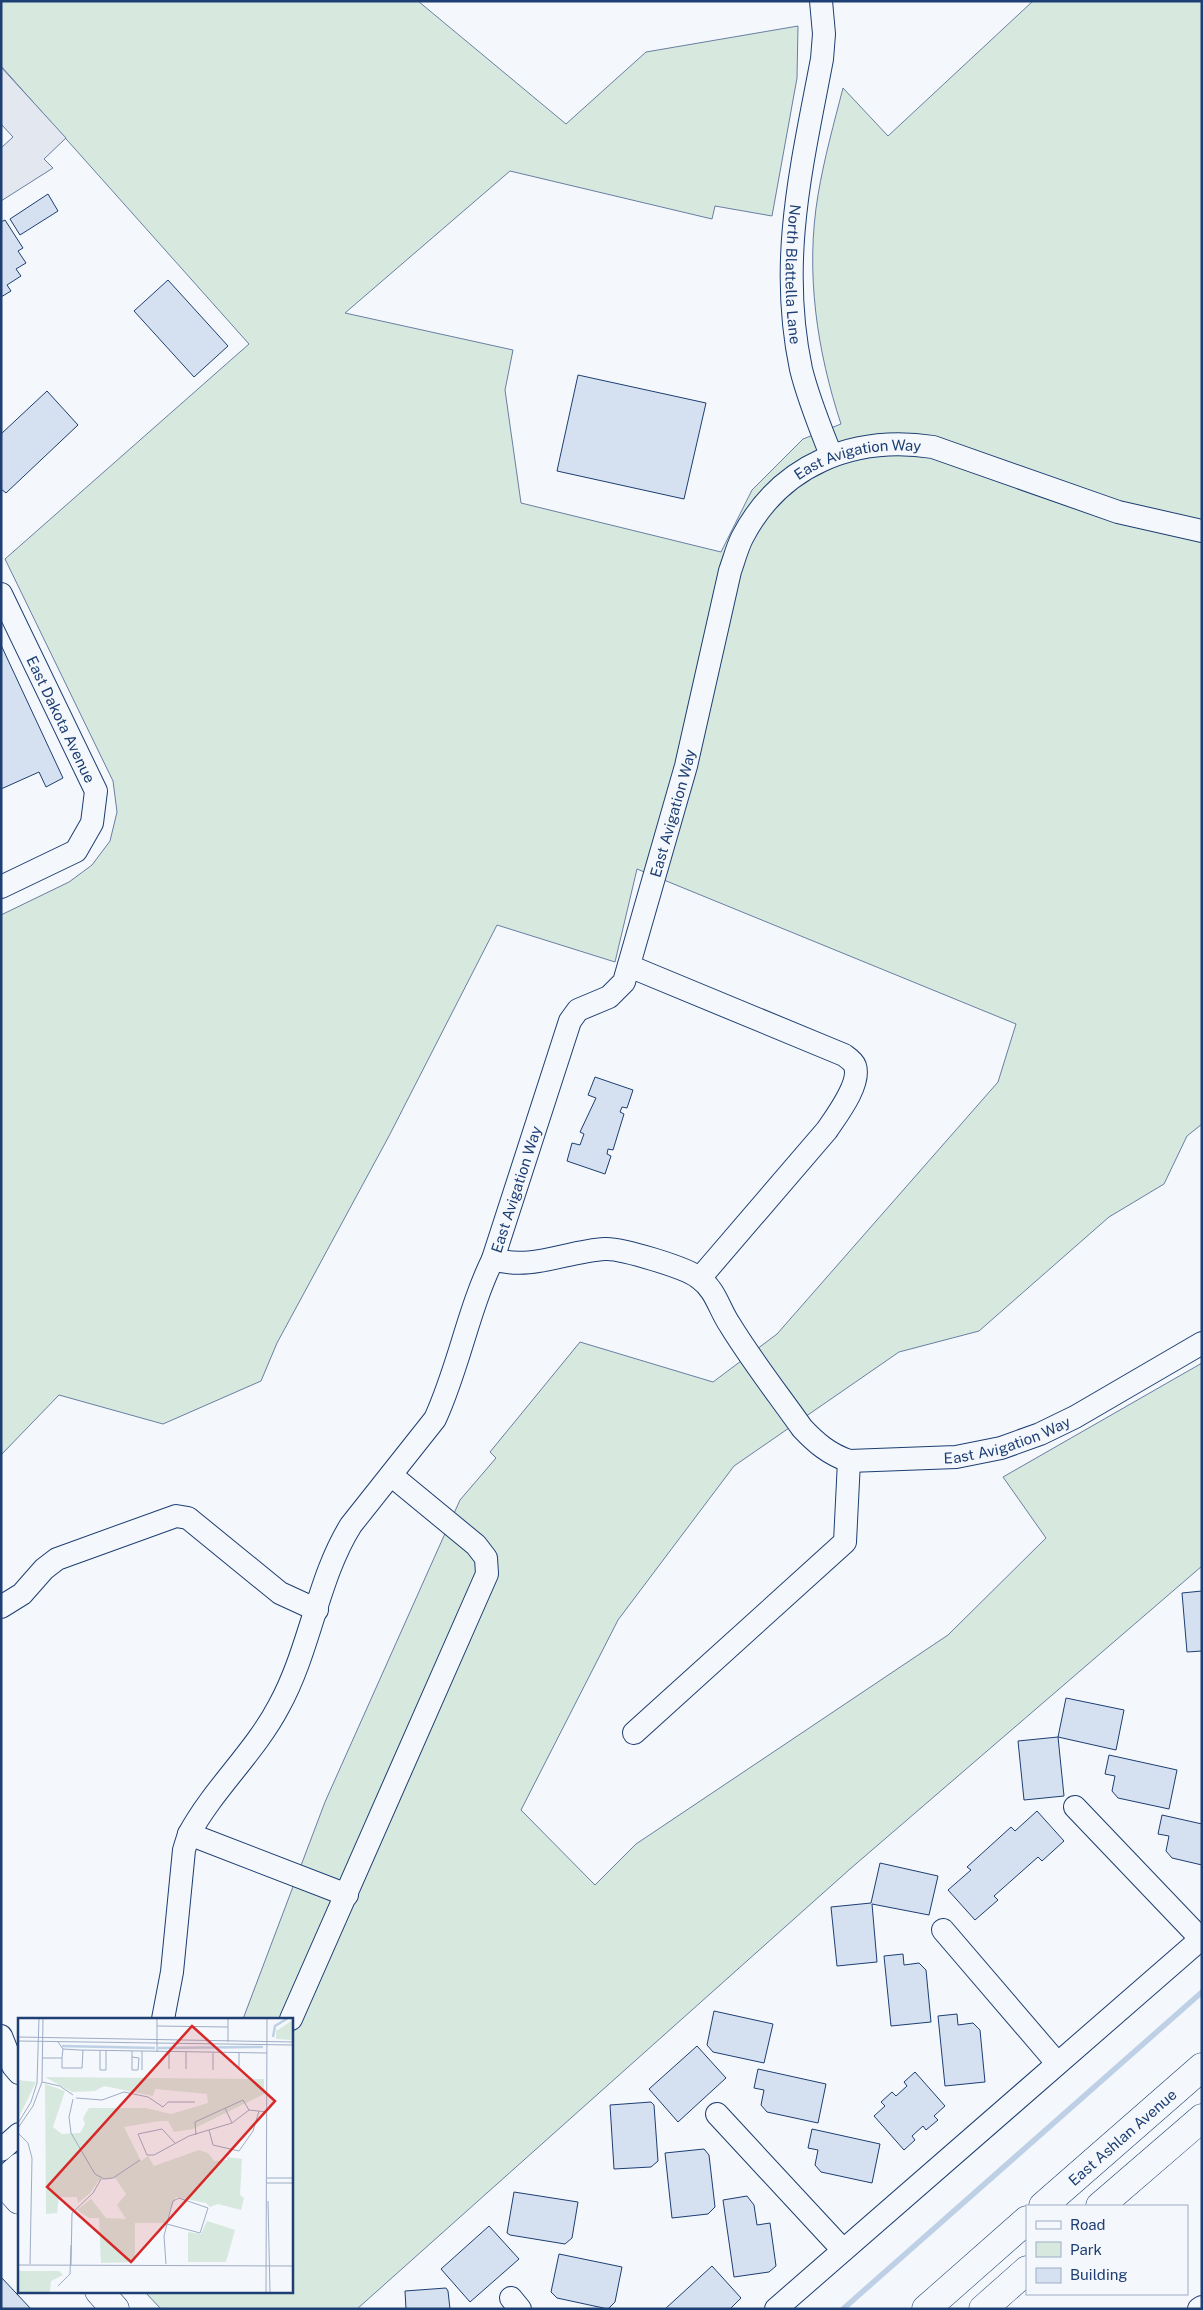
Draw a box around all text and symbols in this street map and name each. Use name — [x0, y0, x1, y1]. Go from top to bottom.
street label: North Blattella Lane — [783, 204, 805, 345]
street label: East Avigation Way — [791, 436, 922, 483]
street label: East Dakota Avenue — [24, 653, 99, 785]
street label: East Avigation Way — [646, 747, 698, 879]
street label: East Avigation Way — [487, 1124, 544, 1255]
street label: East Avigation Way — [943, 1412, 1073, 1466]
inset map — [18, 2018, 292, 2292]
street label: East Ashlan Avenue — [1065, 2085, 1179, 2189]
legend — [1026, 2205, 1188, 2295]
text: Road — [1070, 2216, 1106, 2233]
text: Park — [1070, 2241, 1102, 2258]
text: Building — [1070, 2266, 1128, 2283]

